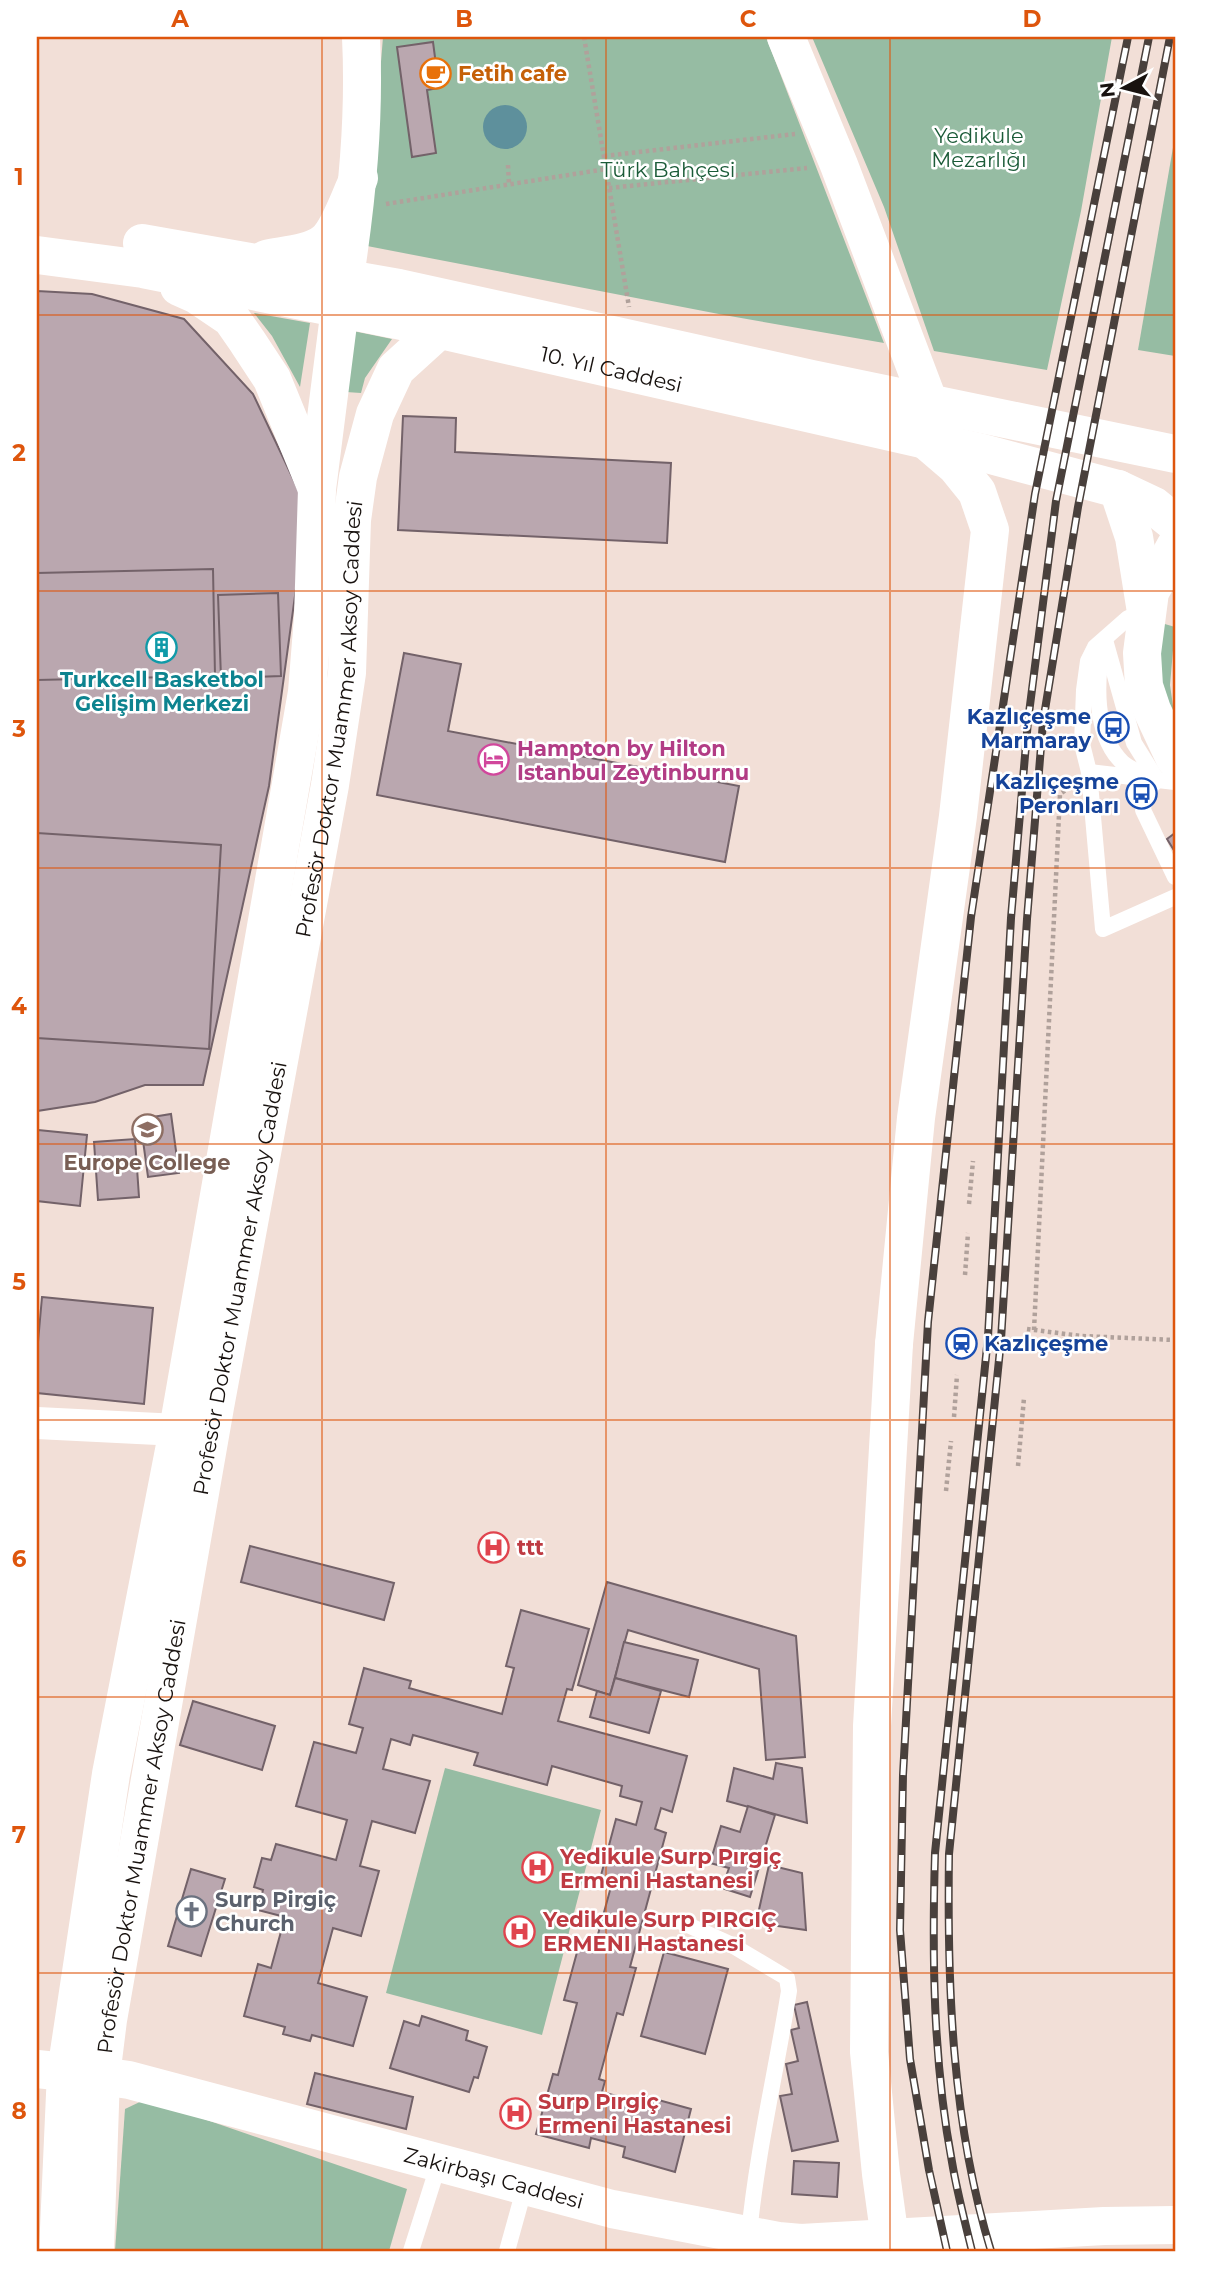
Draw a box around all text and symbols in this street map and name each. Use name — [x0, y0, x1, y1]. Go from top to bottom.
text: A — [170, 5, 189, 33]
text: B — [455, 5, 473, 33]
text: C — [740, 5, 757, 33]
text: D — [1023, 5, 1042, 33]
north arrow — [1090, 52, 1160, 122]
cafe icon: Fetih cafe — [418, 56, 452, 90]
place label: Fetih cafe — [458, 61, 567, 86]
text: N — [1095, 81, 1120, 99]
park label: Yedikule Mezarlığı — [931, 123, 1027, 172]
park label: Türk Bahçesi — [601, 157, 735, 182]
text: 1 — [14, 163, 24, 191]
street label: 10. Yıl Caddesi — [538, 340, 685, 397]
text: 2 — [12, 439, 26, 467]
street label: Profesör Doktor Muammer Aksoy Caddesi — [290, 499, 367, 939]
building icon: Turkcell Basketbol Gelişim Merkezi — [145, 630, 179, 664]
place label: Turkcell Basketbol Gelişim Merkezi — [60, 667, 264, 716]
place label: Kazlıçeşme Marmaray — [967, 704, 1091, 753]
bus stop icon: Kazlıçeşme Marmaray — [1097, 711, 1131, 745]
text: 3 — [11, 715, 26, 743]
place label: Hampton by Hilton Istanbul Zeytinburnu — [517, 736, 749, 785]
hotel icon: Hampton by Hilton Istanbul Zeytinburnu — [477, 743, 511, 777]
place label: Kazlıçeşme Peronları — [995, 769, 1119, 818]
bus stop icon: Kazlıçeşme Peronları — [1125, 776, 1159, 810]
text: 4 — [11, 992, 27, 1020]
street label: Profesör Doktor Muammer Aksoy Caddesi — [187, 1059, 291, 1497]
school or university icon: Europe College — [130, 1113, 164, 1147]
place label: Europe College — [63, 1150, 231, 1175]
text: 5 — [12, 1268, 26, 1296]
station icon: Kazlıçeşme — [944, 1326, 978, 1360]
place label: Kazlıçeşme — [984, 1331, 1108, 1356]
hospital icon: ttt — [477, 1530, 511, 1564]
place label: ttt — [517, 1535, 544, 1560]
text: 6 — [12, 1545, 27, 1573]
street label: Profesör Doktor Muammer Aksoy Caddesi — [91, 1617, 190, 2055]
text: 7 — [12, 1821, 26, 1849]
place label: Yedikule Surp Pırgiç Ermeni Hastanesi — [559, 1844, 782, 1893]
hospital icon: Yedikule Surp Pırgiç Ermeni Hastanesi — [520, 1851, 554, 1885]
place label: Surp Pirgiç Church — [215, 1887, 337, 1936]
church icon: Surp Pirgiç Church — [175, 1894, 209, 1928]
place label: Yedikule Surp PIRGIÇ ERMENI Hastanesi — [542, 1907, 776, 1956]
hospital icon: Yedikule Surp PIRGIÇ ERMENI Hastanesi — [503, 1914, 537, 1948]
place label: Surp Pırgiç Ermeni Hastanesi — [538, 2089, 731, 2138]
hospital icon: Surp Pırgiç Ermeni Hastanesi — [498, 2096, 532, 2130]
text: 8 — [11, 2097, 27, 2125]
street label: Zakirbaşı Caddesi — [401, 2142, 586, 2213]

